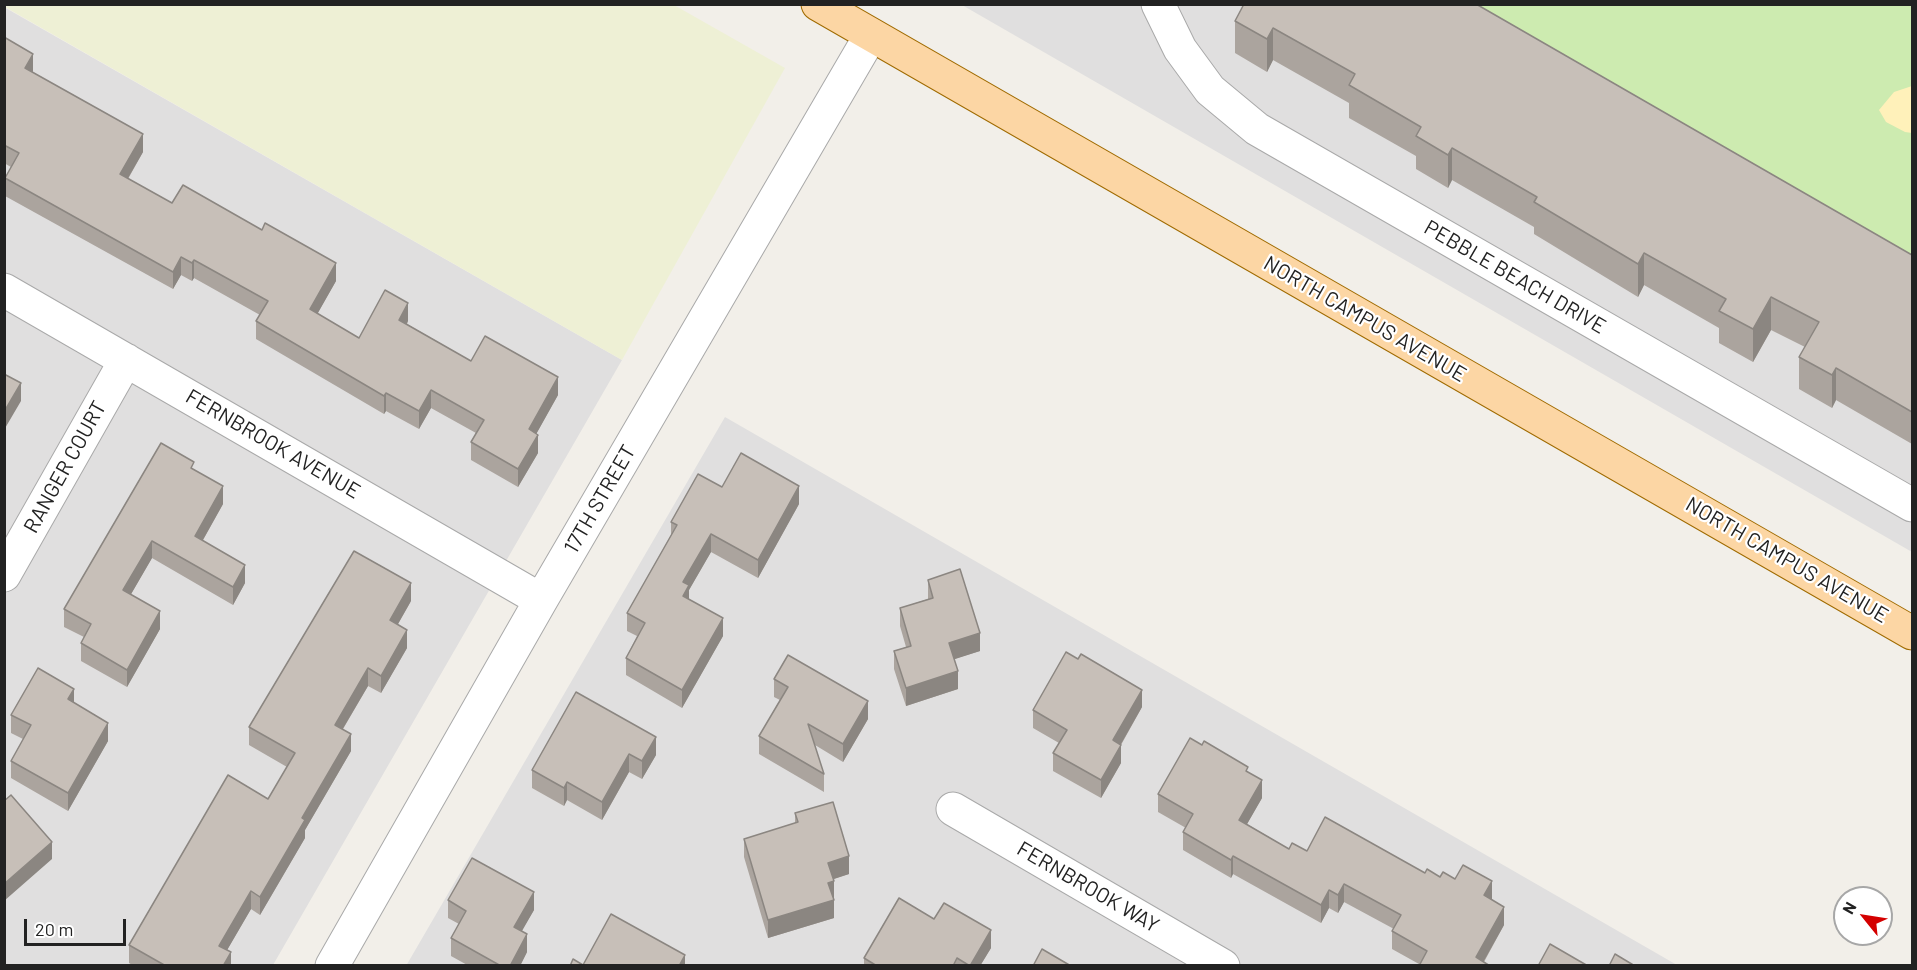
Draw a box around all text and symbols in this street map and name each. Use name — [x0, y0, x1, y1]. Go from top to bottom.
street label: PEBBLE BEACH DRIVE — [1420, 215, 1610, 339]
street label: NORTH CAMPUS AVENUE — [1259, 251, 1471, 387]
street label: FERNBROOK AVENUE — [181, 384, 365, 504]
street label: RANGER COURT — [18, 396, 112, 538]
street label: 17TH STREET — [559, 440, 641, 558]
street label: NORTH CAMPUS AVENUE — [1681, 492, 1893, 628]
street label: FERNBROOK WAY — [1012, 836, 1164, 938]
north arrow — [1833, 886, 1893, 946]
text: N — [1838, 898, 1860, 917]
scale bar — [27, 907, 129, 945]
text: 20 m — [35, 918, 73, 940]

